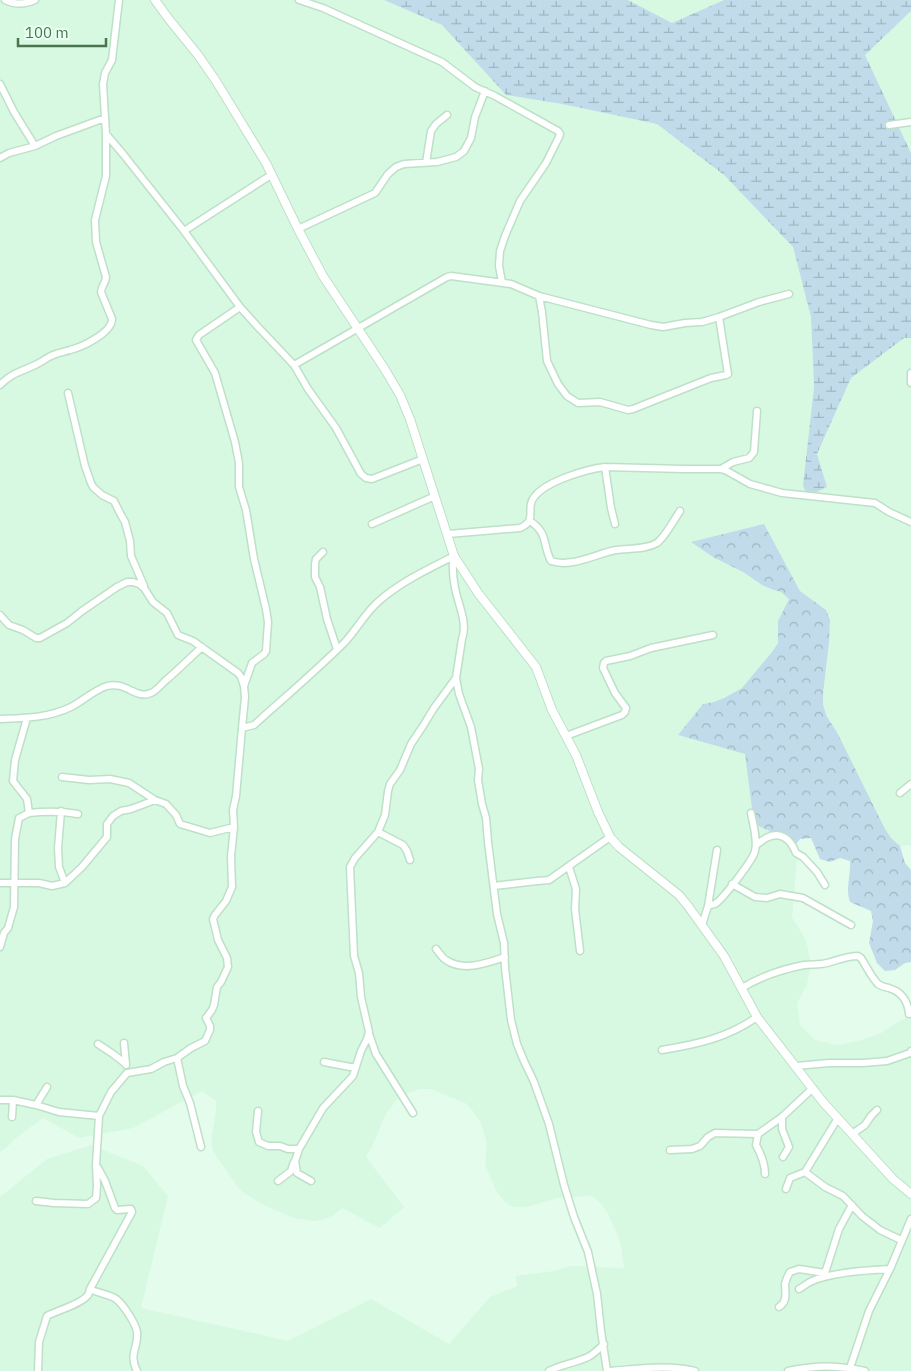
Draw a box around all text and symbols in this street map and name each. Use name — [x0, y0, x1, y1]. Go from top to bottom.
scale bar — [18, 15, 105, 47]
text: 100 m — [25, 23, 69, 42]

